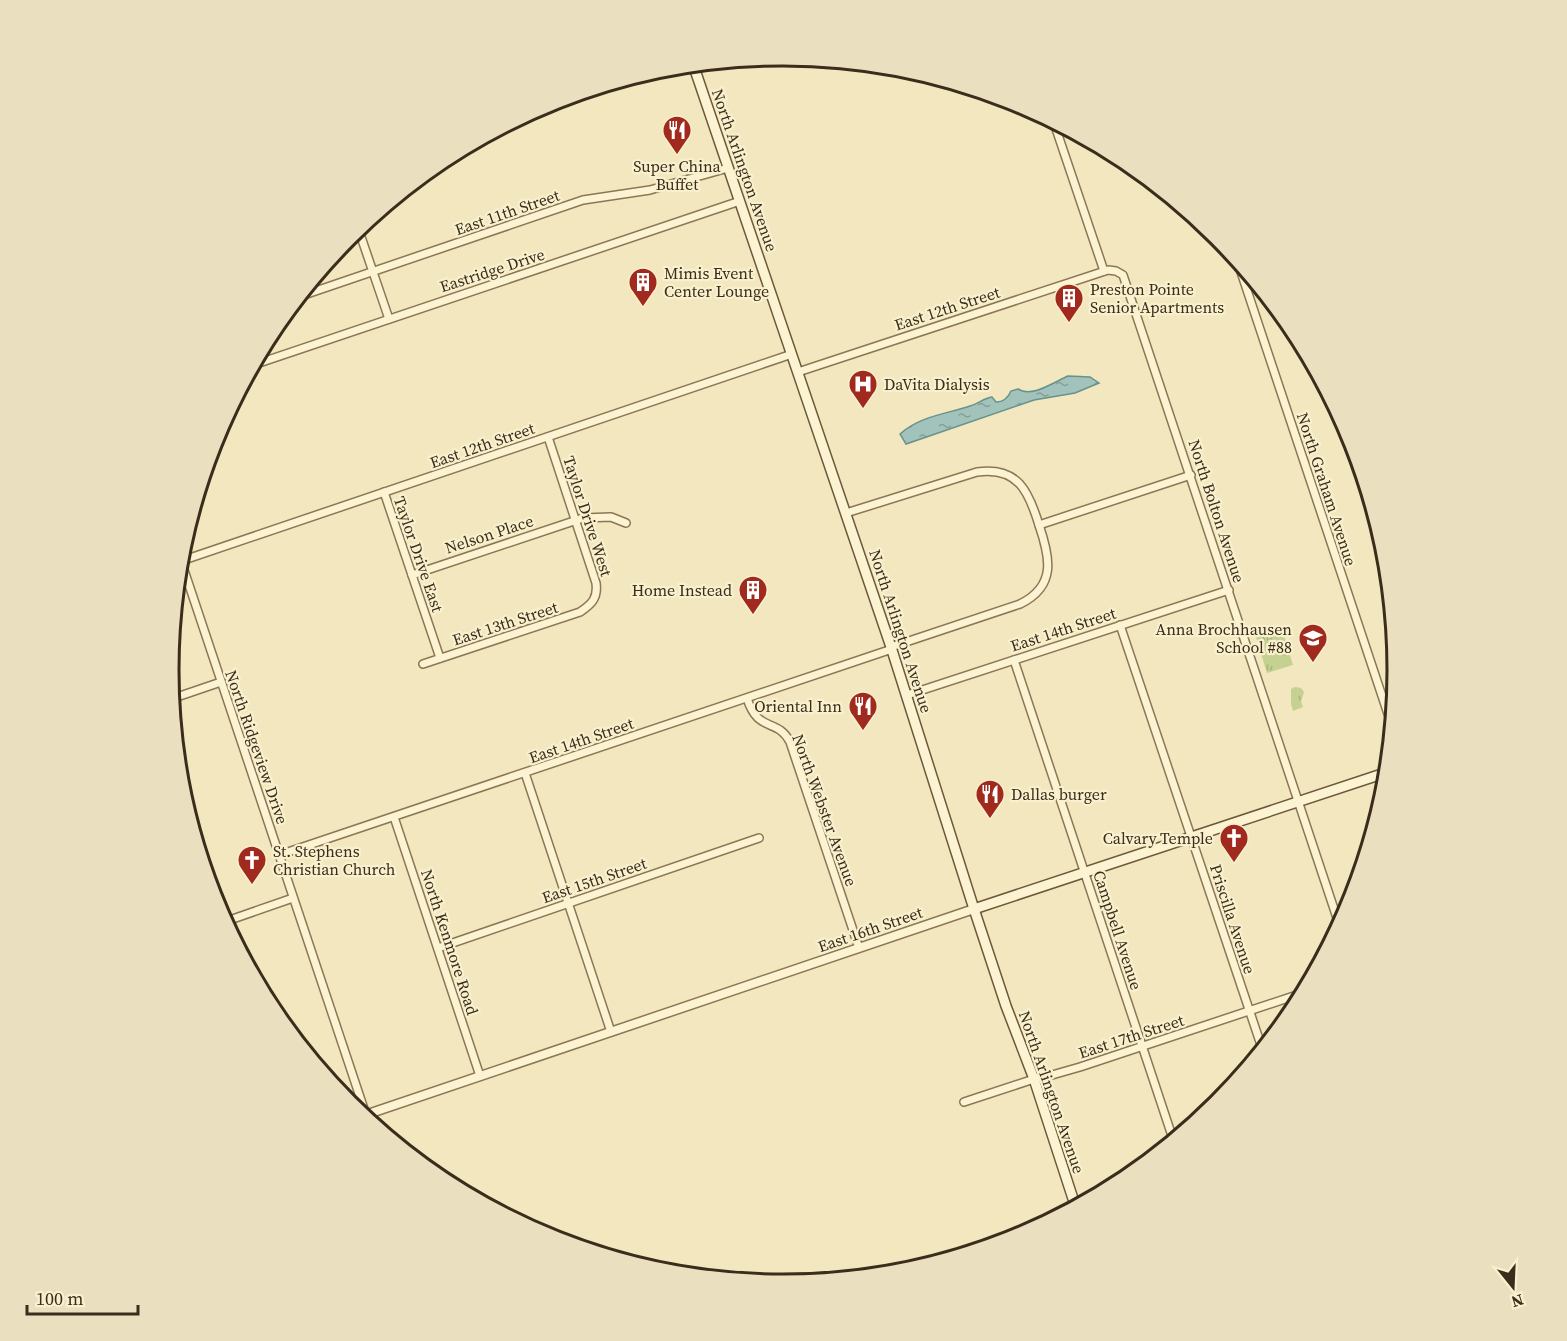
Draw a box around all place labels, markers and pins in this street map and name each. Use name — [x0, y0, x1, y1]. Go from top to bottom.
restaurant icon: Super China Buffet — [661, 114, 693, 156]
place label: Super China Buffet — [633, 155, 722, 195]
place label: Mimis Event Center Lounge — [664, 262, 769, 302]
building icon: Mimis Event Center Lounge — [627, 266, 659, 308]
place label: Preston Pointe Senior Apartments — [1090, 278, 1224, 318]
building icon: Preston Pointe Senior Apartments — [1053, 282, 1085, 324]
hospital icon: DaVita Dialysis — [847, 368, 879, 410]
place label: DaVita Dialysis — [884, 373, 990, 395]
building icon: Home Instead — [737, 574, 769, 616]
place label: Home Instead — [632, 579, 732, 601]
place label: Anna Brochhausen School #88 — [1156, 618, 1292, 658]
school or university icon: Anna Brochhausen School #88 — [1297, 622, 1329, 664]
restaurant icon: Oriental Inn — [847, 690, 879, 732]
place label: Oriental Inn — [754, 695, 842, 717]
restaurant icon: Dallas burger — [974, 778, 1006, 820]
place label: Dallas burger — [1011, 783, 1107, 805]
church icon: Calvary Temple — [1218, 822, 1250, 864]
place label: Calvary Temple — [1103, 827, 1213, 849]
place label: St. Stephens Christian Church — [273, 840, 396, 880]
church icon: St. Stephens Christian Church — [236, 844, 268, 886]

